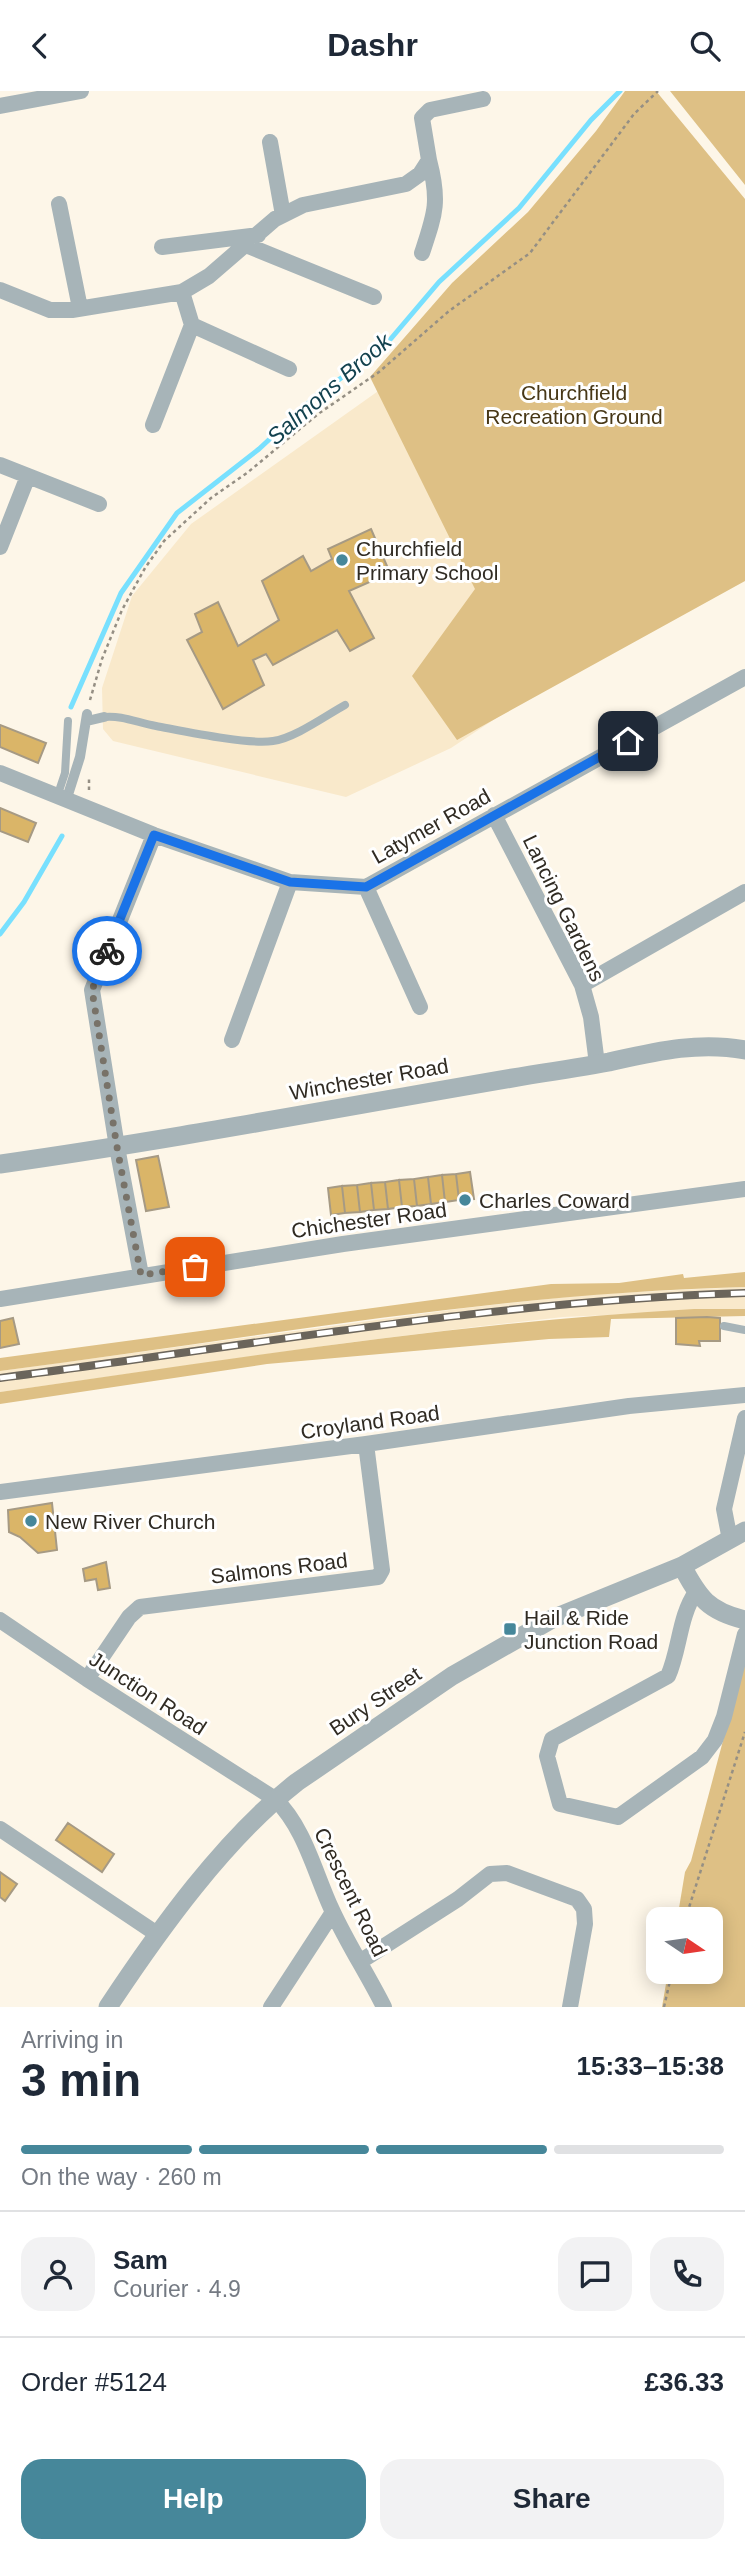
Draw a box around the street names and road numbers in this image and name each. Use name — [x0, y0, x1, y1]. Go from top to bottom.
street label: Latymer Road — [368, 784, 494, 868]
street label: Lancing Gardens — [519, 831, 609, 985]
street label: Winchester Road — [288, 1054, 450, 1104]
street label: Chichester Road — [290, 1198, 448, 1242]
street label: Croyland Road — [299, 1401, 441, 1443]
street label: Salmons Road — [209, 1548, 349, 1588]
street label: Junction Road — [85, 1647, 211, 1739]
street label: Bury Street — [325, 1662, 425, 1740]
street label: Crescent Road — [310, 1824, 392, 1960]

